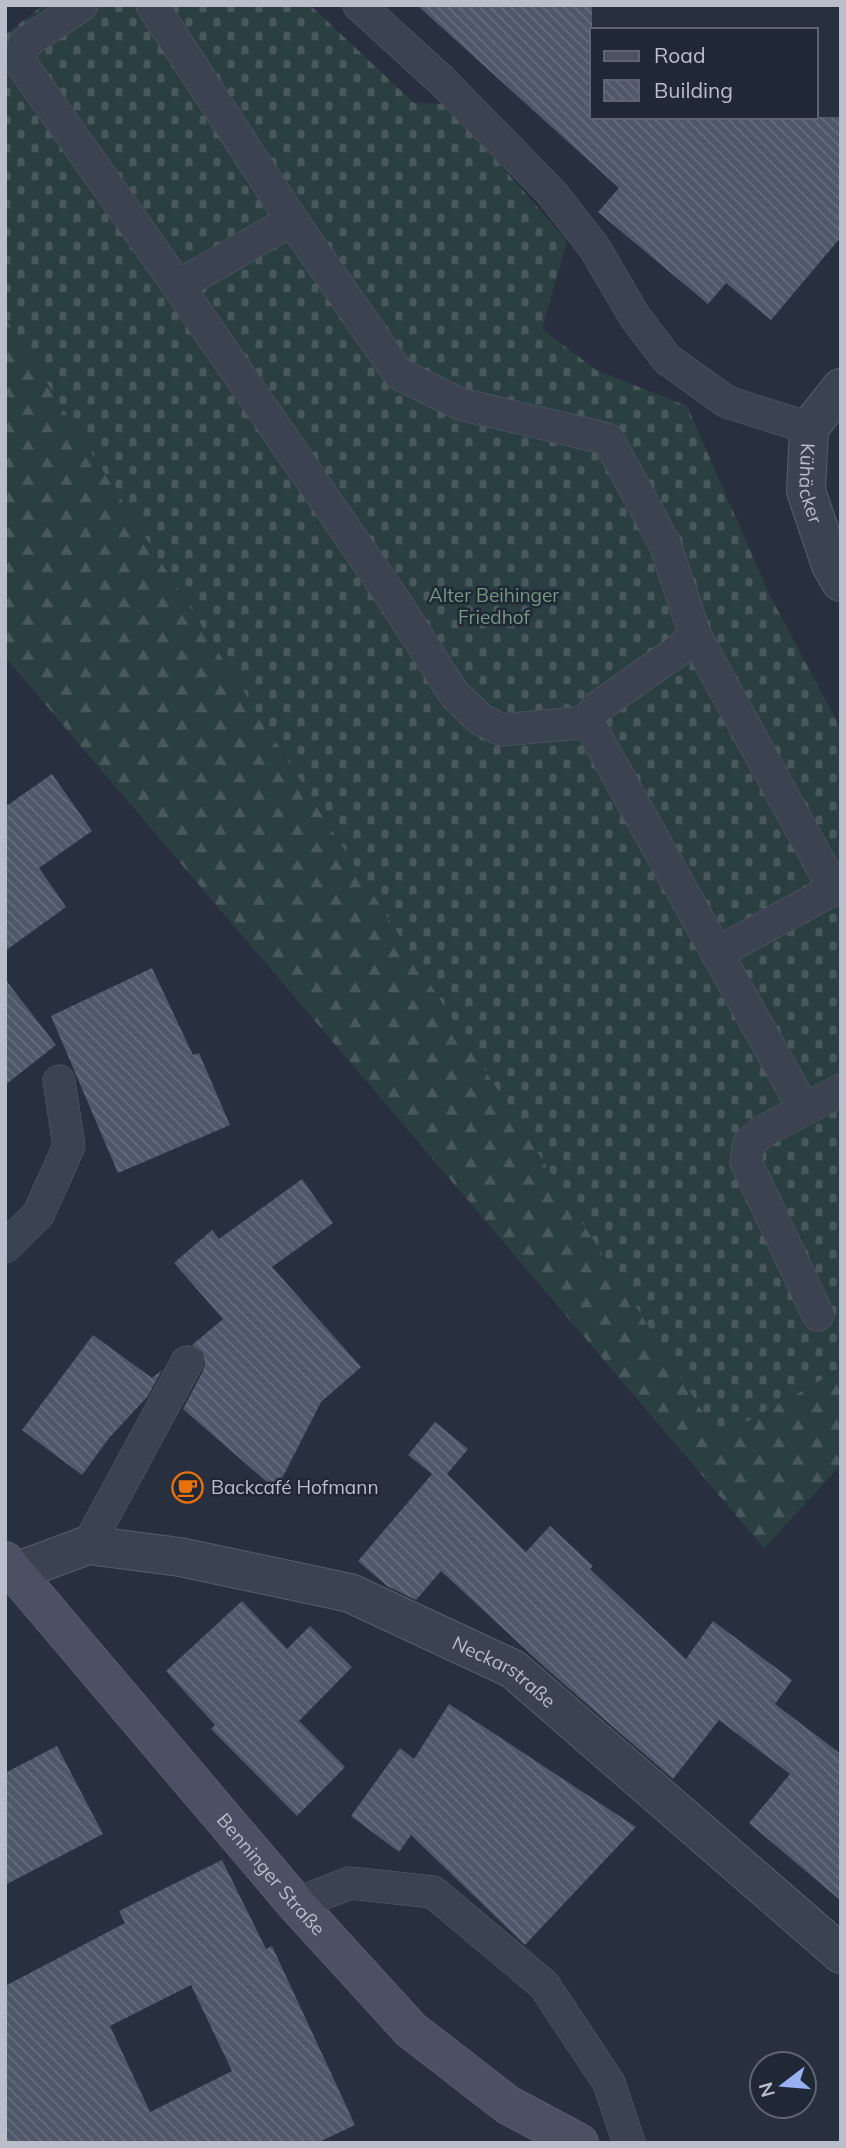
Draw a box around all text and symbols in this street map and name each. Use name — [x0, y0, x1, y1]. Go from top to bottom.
legend — [590, 28, 818, 119]
text: Road — [654, 42, 705, 68]
text: Building — [654, 77, 733, 103]
street label: Kühäcker — [794, 442, 828, 527]
park label: Alter Beihinger Friedhof — [429, 583, 559, 629]
cafe icon: Backcafé Hofmann — [171, 1470, 205, 1504]
place label: Backcafé Hofmann — [211, 1475, 379, 1499]
street label: Neckarstraße — [449, 1630, 561, 1713]
street label: Benninger Straße — [212, 1808, 331, 1940]
north arrow — [748, 2050, 818, 2120]
text: N — [753, 2079, 780, 2100]

